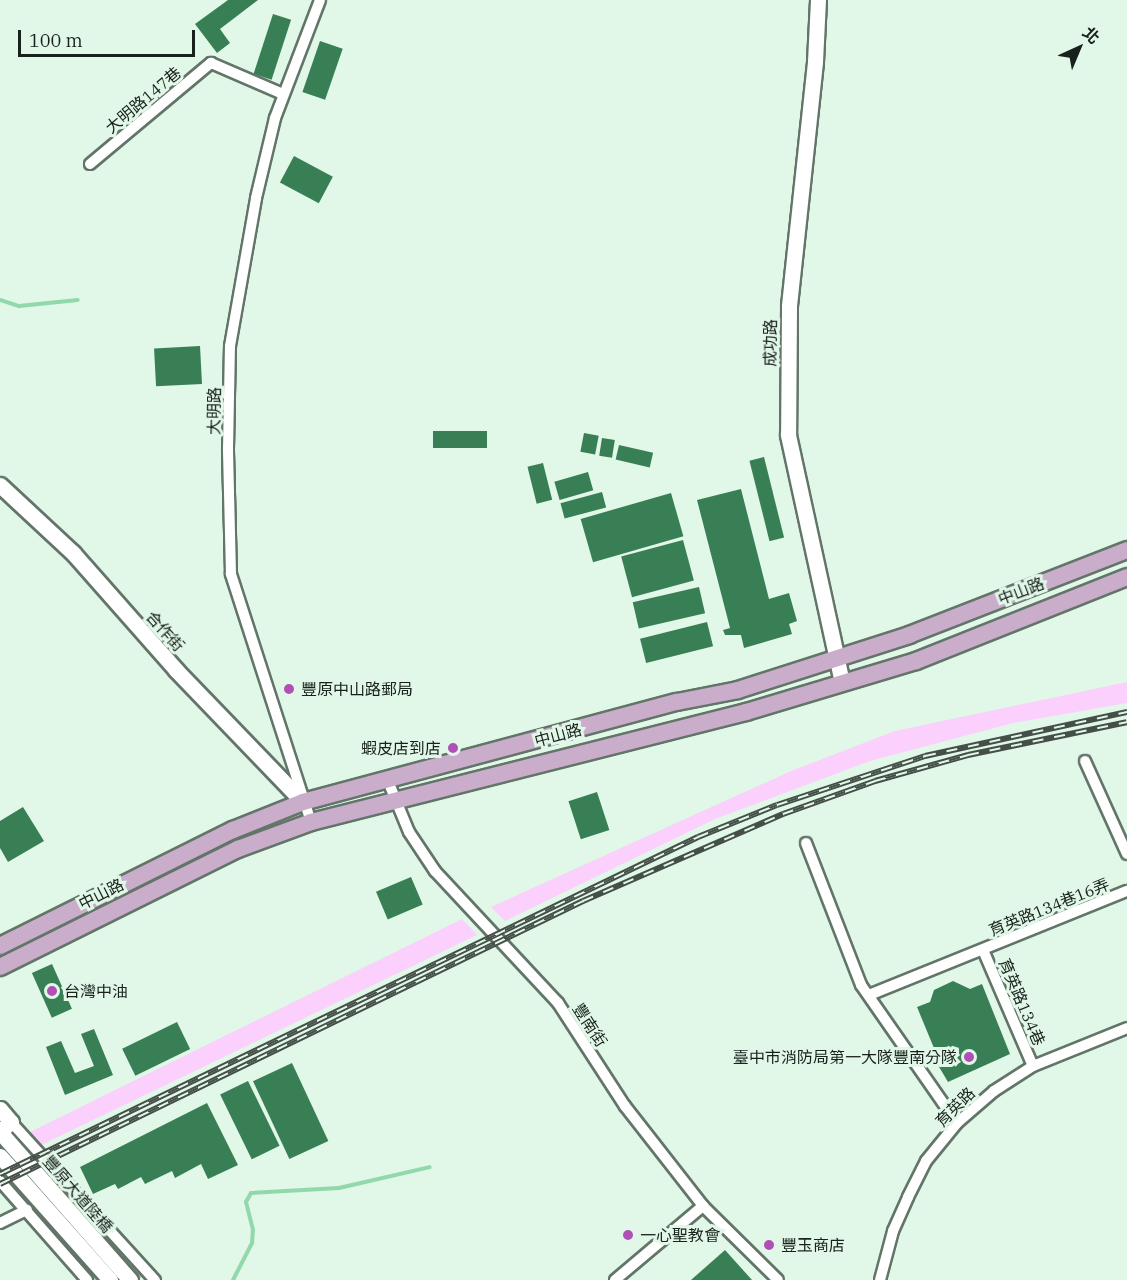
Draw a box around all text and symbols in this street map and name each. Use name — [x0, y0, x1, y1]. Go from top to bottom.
scale bar — [21, 18, 198, 56]
north arrow — [1049, 18, 1109, 78]
text: 北 — [1079, 22, 1104, 48]
text: 100 m — [29, 29, 83, 52]
street label: 大明路147巷 — [101, 63, 185, 137]
street label: 成功路 — [760, 319, 780, 367]
street label: 大明路 — [204, 387, 224, 435]
street label: 中山路 — [995, 573, 1047, 609]
street label: 合作街 — [142, 607, 188, 655]
place label: 豐原中山路郵局 — [301, 679, 413, 699]
marker: 豐原中山路郵局 — [282, 682, 296, 696]
street label: 中山路 — [532, 720, 584, 750]
place label: 蝦皮店到店 — [361, 738, 441, 758]
marker: 蝦皮店到店 — [446, 741, 460, 755]
street label: 育英路134巷16弄 — [986, 874, 1112, 940]
street label: 中山路 — [75, 875, 127, 913]
street label: 育英路134巷 — [995, 956, 1049, 1048]
place label: 台灣中油 — [64, 981, 128, 1001]
marker: 台灣中油 — [45, 984, 59, 998]
street label: 豐南街 — [569, 1000, 611, 1050]
place label: 臺中市消防局第一大隊豐南分隊 — [733, 1047, 957, 1067]
marker: 臺中市消防局第一大隊豐南分隊 — [962, 1050, 976, 1064]
street label: 育英路 — [931, 1083, 979, 1131]
street label: 豐原大道陸橋 — [39, 1151, 117, 1237]
place label: 一心聖教會 — [640, 1225, 720, 1245]
marker: 一心聖教會 — [621, 1228, 635, 1242]
place label: 豐玉商店 — [781, 1235, 845, 1255]
marker: 豐玉商店 — [762, 1238, 776, 1252]

